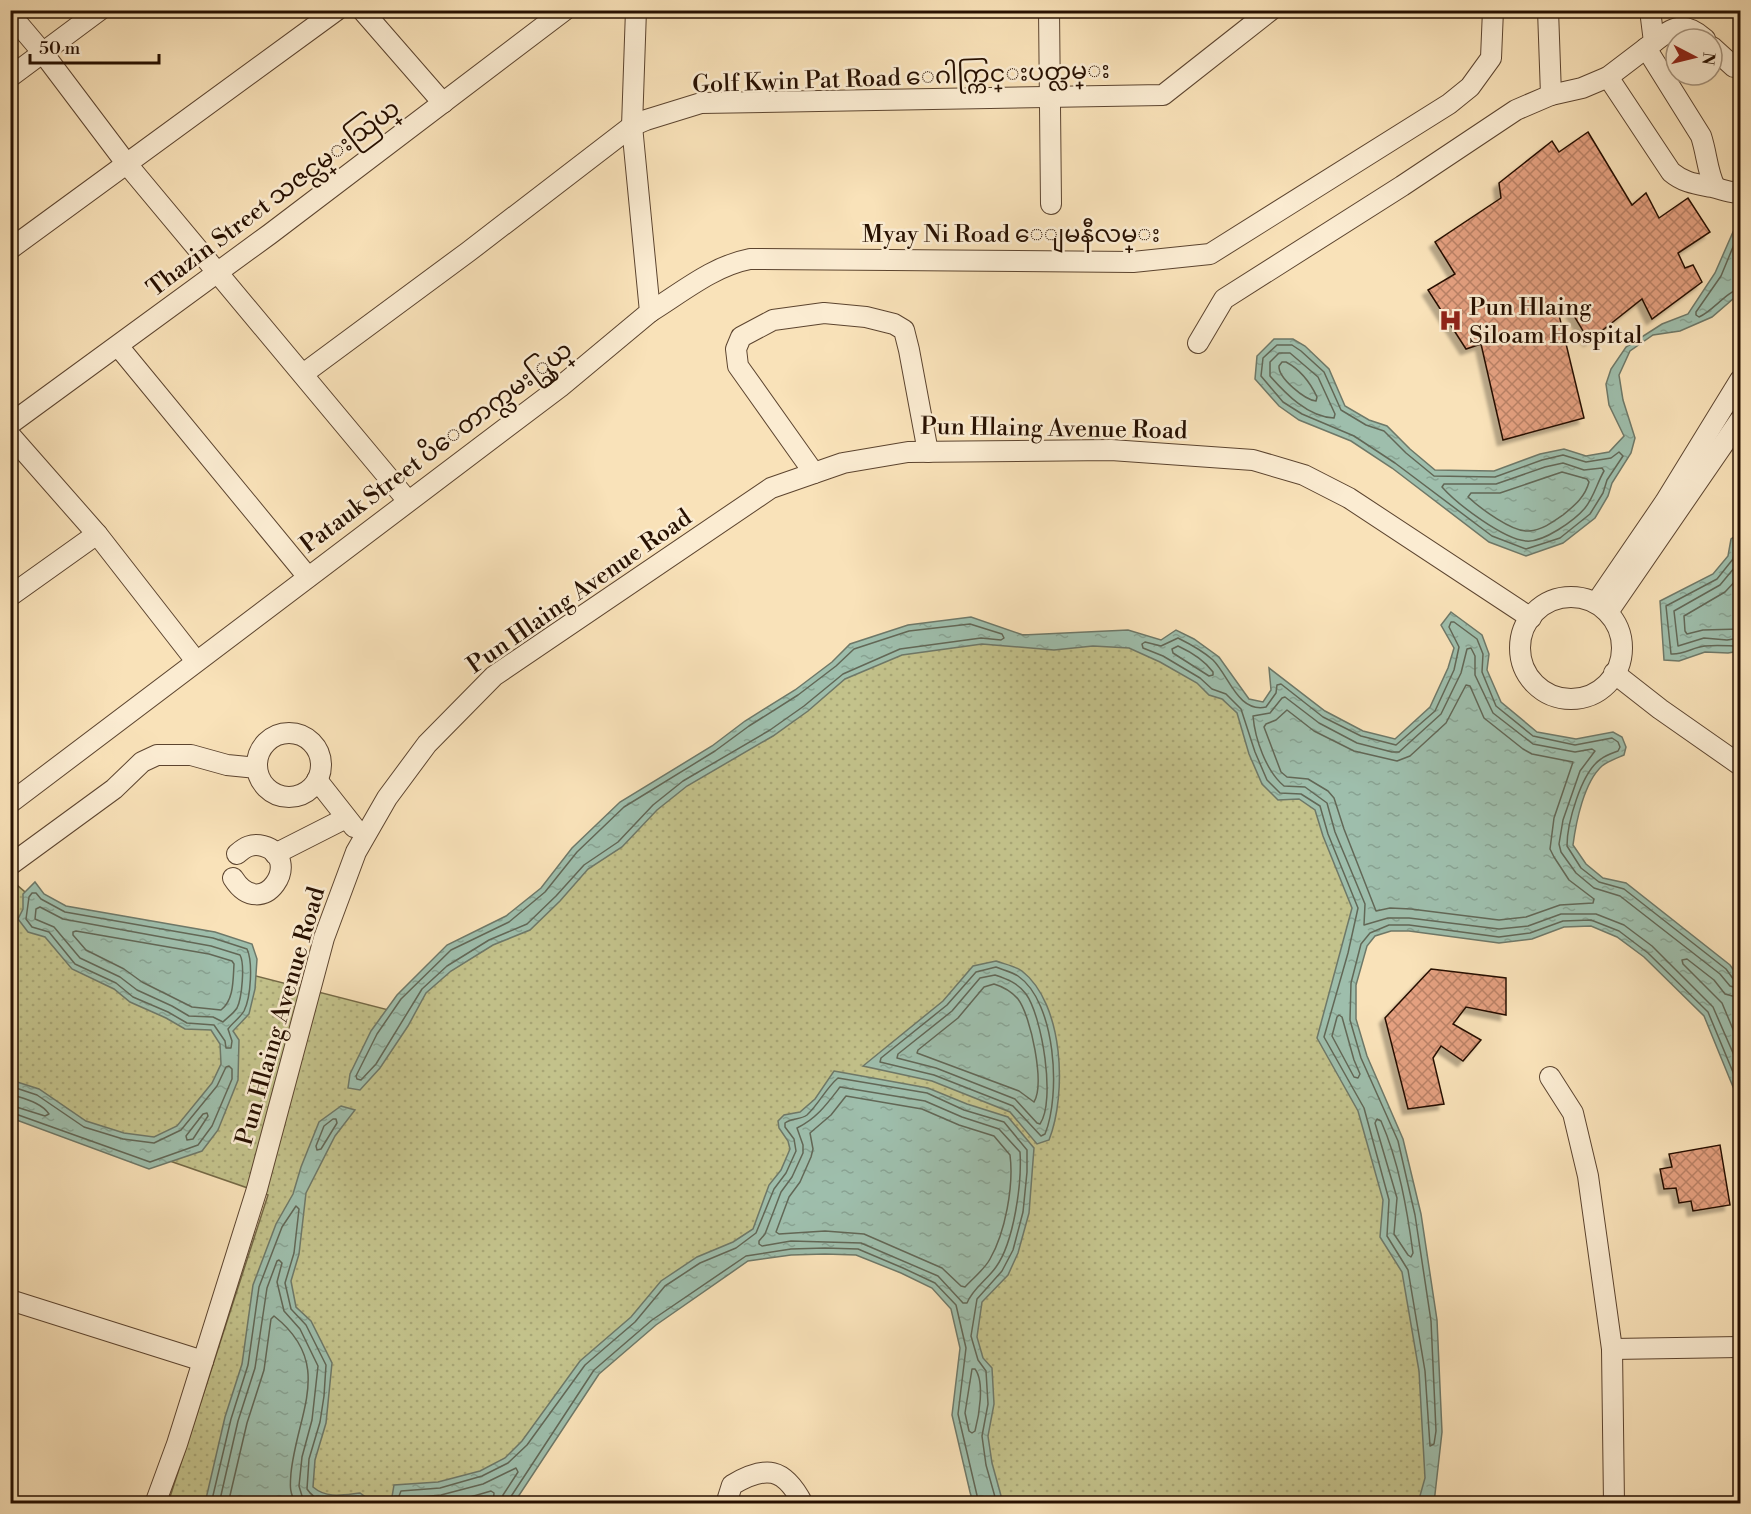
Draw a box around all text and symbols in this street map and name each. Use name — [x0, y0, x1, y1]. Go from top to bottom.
scale bar — [30, 27, 159, 65]
north arrow — [1664, 27, 1724, 87]
text: 50 m — [39, 37, 81, 60]
text: N — [1697, 51, 1719, 67]
street label: Golf Kwin Pat Road ေဂါက္ကြင္းပတ္လမ္း — [692, 54, 1111, 103]
street label: Thazin Street သဇင္လမ္းသြယ္ — [140, 92, 408, 306]
street label: Myay Ni Road ေျမနီလမ္း — [862, 218, 1160, 253]
place label: Pun Hlaing Siloam Hospital — [1469, 293, 1642, 351]
hospital icon: Pun Hlaing Siloam Hospital — [1438, 308, 1464, 334]
street label: Patauk Street ပိေတာက္လမး္သြယ္ — [293, 334, 581, 562]
street label: Pun Hlaing Avenue Road — [920, 412, 1188, 446]
street label: Pun Hlaing Avenue Road — [461, 503, 698, 681]
street label: Pun Hlaing Avenue Road — [230, 883, 332, 1149]

